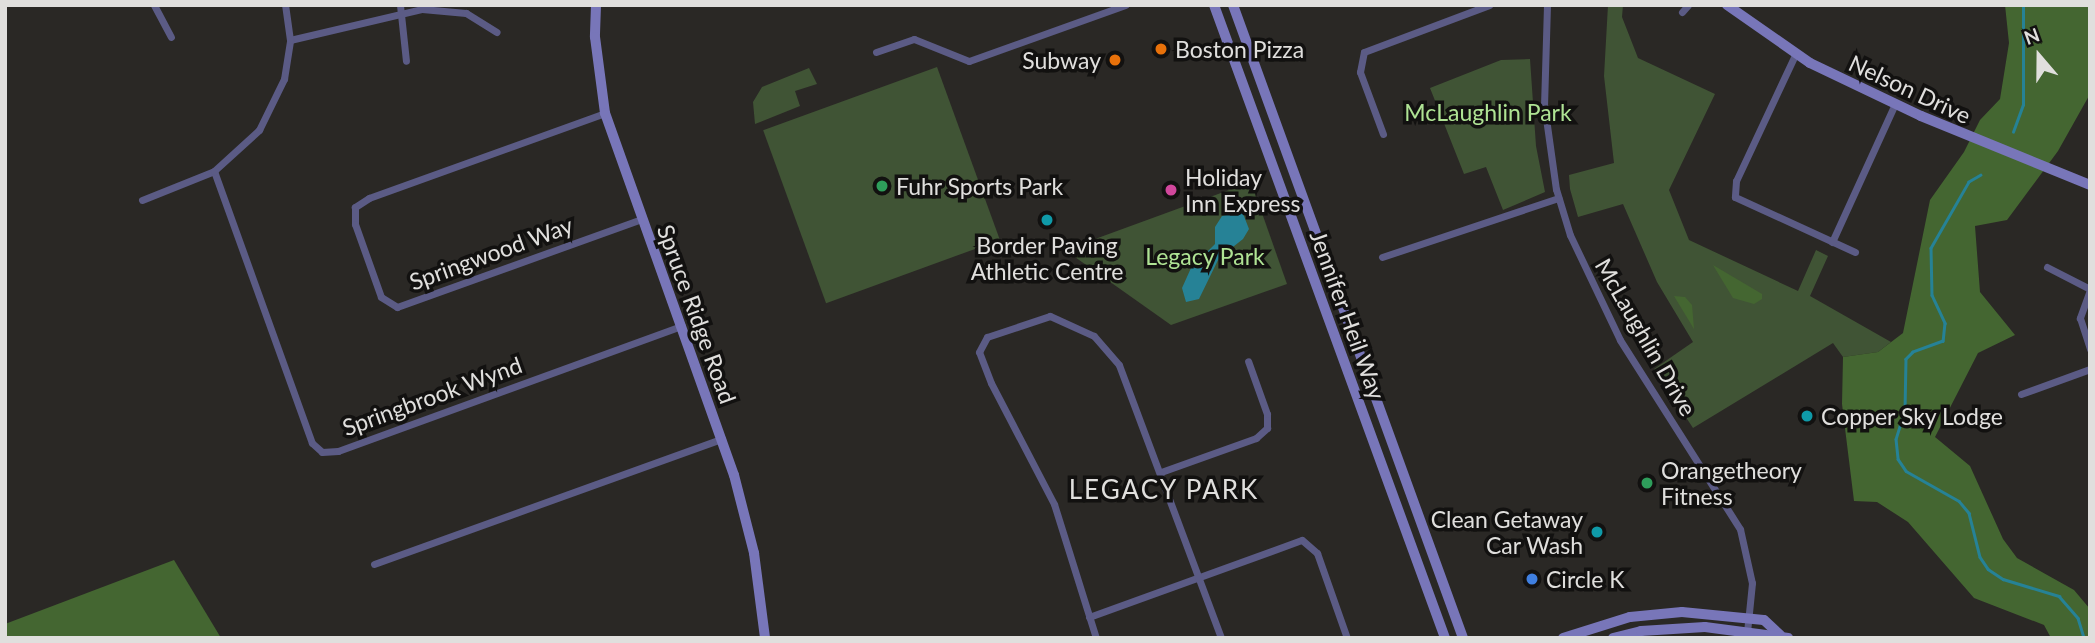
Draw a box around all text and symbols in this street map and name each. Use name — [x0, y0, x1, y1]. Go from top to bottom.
north arrow — [2004, 21, 2074, 91]
text: N — [2021, 22, 2042, 49]
place label: Boston Pizza — [1175, 35, 1304, 63]
marker: Boston Pizza — [1153, 41, 1169, 57]
place label: Subway — [1022, 46, 1101, 74]
street label: Nelson Drive — [1845, 49, 1975, 129]
marker: Subway — [1107, 52, 1123, 68]
park label: McLaughlin Park — [1404, 98, 1572, 126]
place label: Holiday Inn Express — [1185, 163, 1300, 217]
place label: Fuhr Sports Park — [896, 172, 1064, 200]
marker: Fuhr Sports Park — [874, 178, 890, 194]
marker: Holiday Inn Express — [1163, 182, 1179, 198]
street label: Springwood Way — [405, 211, 577, 295]
marker: Border Paving Athletic Centre — [1039, 212, 1055, 228]
street label: Spruce Ridge Road — [652, 221, 742, 407]
street label: Jennifer Heil Way — [1305, 226, 1391, 404]
place label: Border Paving Athletic Centre — [971, 231, 1123, 285]
park label: Legacy Park — [1145, 242, 1265, 270]
street label: McLaughlin Drive — [1590, 253, 1702, 421]
street label: Springbrook Wynd — [338, 351, 526, 441]
place label: Copper Sky Lodge — [1821, 402, 2004, 430]
marker: Copper Sky Lodge — [1799, 408, 1815, 424]
place label: Orangetheory Fitness — [1661, 456, 1802, 510]
district label: LEGACY PARK — [1070, 474, 1258, 506]
marker: Orangetheory Fitness — [1639, 475, 1655, 491]
place label: Clean Getaway Car Wash — [1431, 505, 1583, 559]
marker: Clean Getaway Car Wash — [1589, 524, 1605, 540]
place label: Circle K — [1546, 565, 1624, 593]
marker: Circle K — [1524, 571, 1540, 587]

